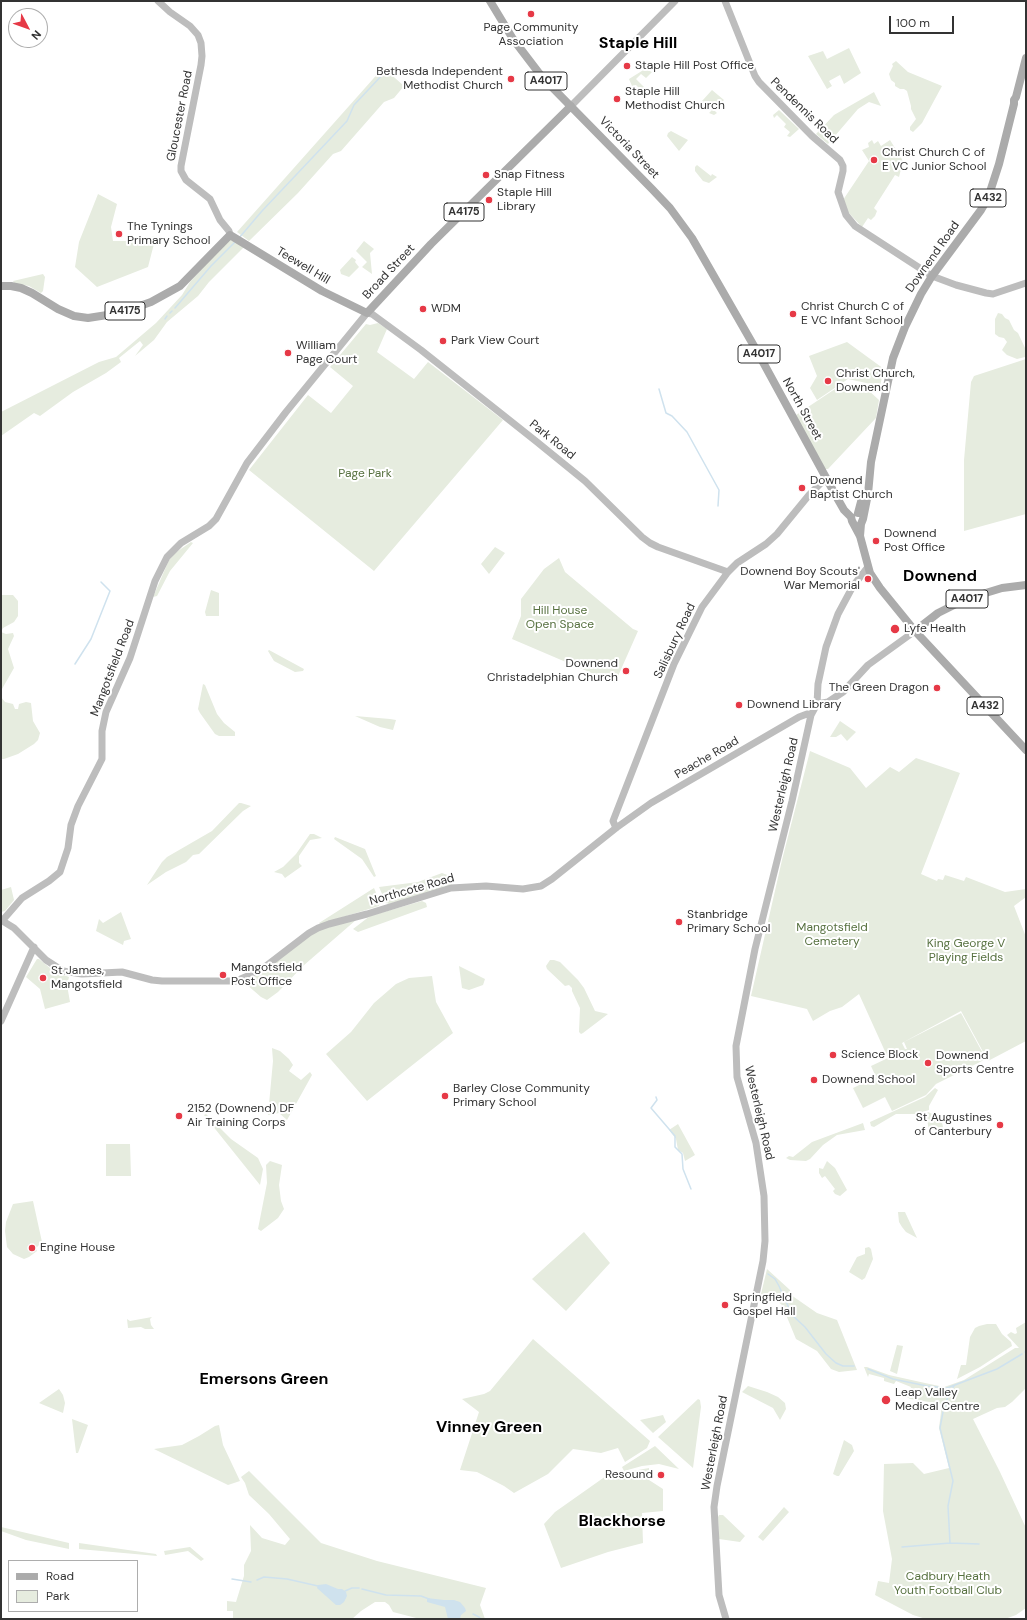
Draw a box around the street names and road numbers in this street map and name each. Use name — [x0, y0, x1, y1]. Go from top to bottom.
street label: Gloucester Road — [164, 69, 196, 163]
road number: A4017 — [525, 72, 567, 90]
street label: Pendennis Road — [767, 75, 841, 147]
street label: Victoria Street — [596, 114, 662, 182]
road number: A432 — [970, 189, 1006, 207]
road number: A4175 — [444, 203, 484, 221]
street label: Downend Road — [903, 219, 963, 295]
street label: Broad Street — [360, 242, 418, 302]
street label: Teewell Hill — [274, 244, 332, 288]
road number: A4175 — [105, 302, 145, 320]
road number: A4017 — [738, 345, 780, 363]
street label: North Street — [779, 375, 825, 443]
street label: Park Road — [526, 417, 578, 463]
road number: A4017 — [946, 590, 988, 608]
street label: Salisbury Road — [651, 601, 699, 681]
street label: Mangotsfield Road — [88, 618, 138, 718]
road number: A432 — [967, 697, 1003, 715]
street label: Peache Road — [672, 734, 742, 782]
street label: Westerleigh Road — [766, 736, 802, 834]
street label: Northcote Road — [368, 871, 456, 909]
street label: Westerleigh Road — [741, 1064, 777, 1162]
street label: Westerleigh Road — [699, 1394, 731, 1492]

